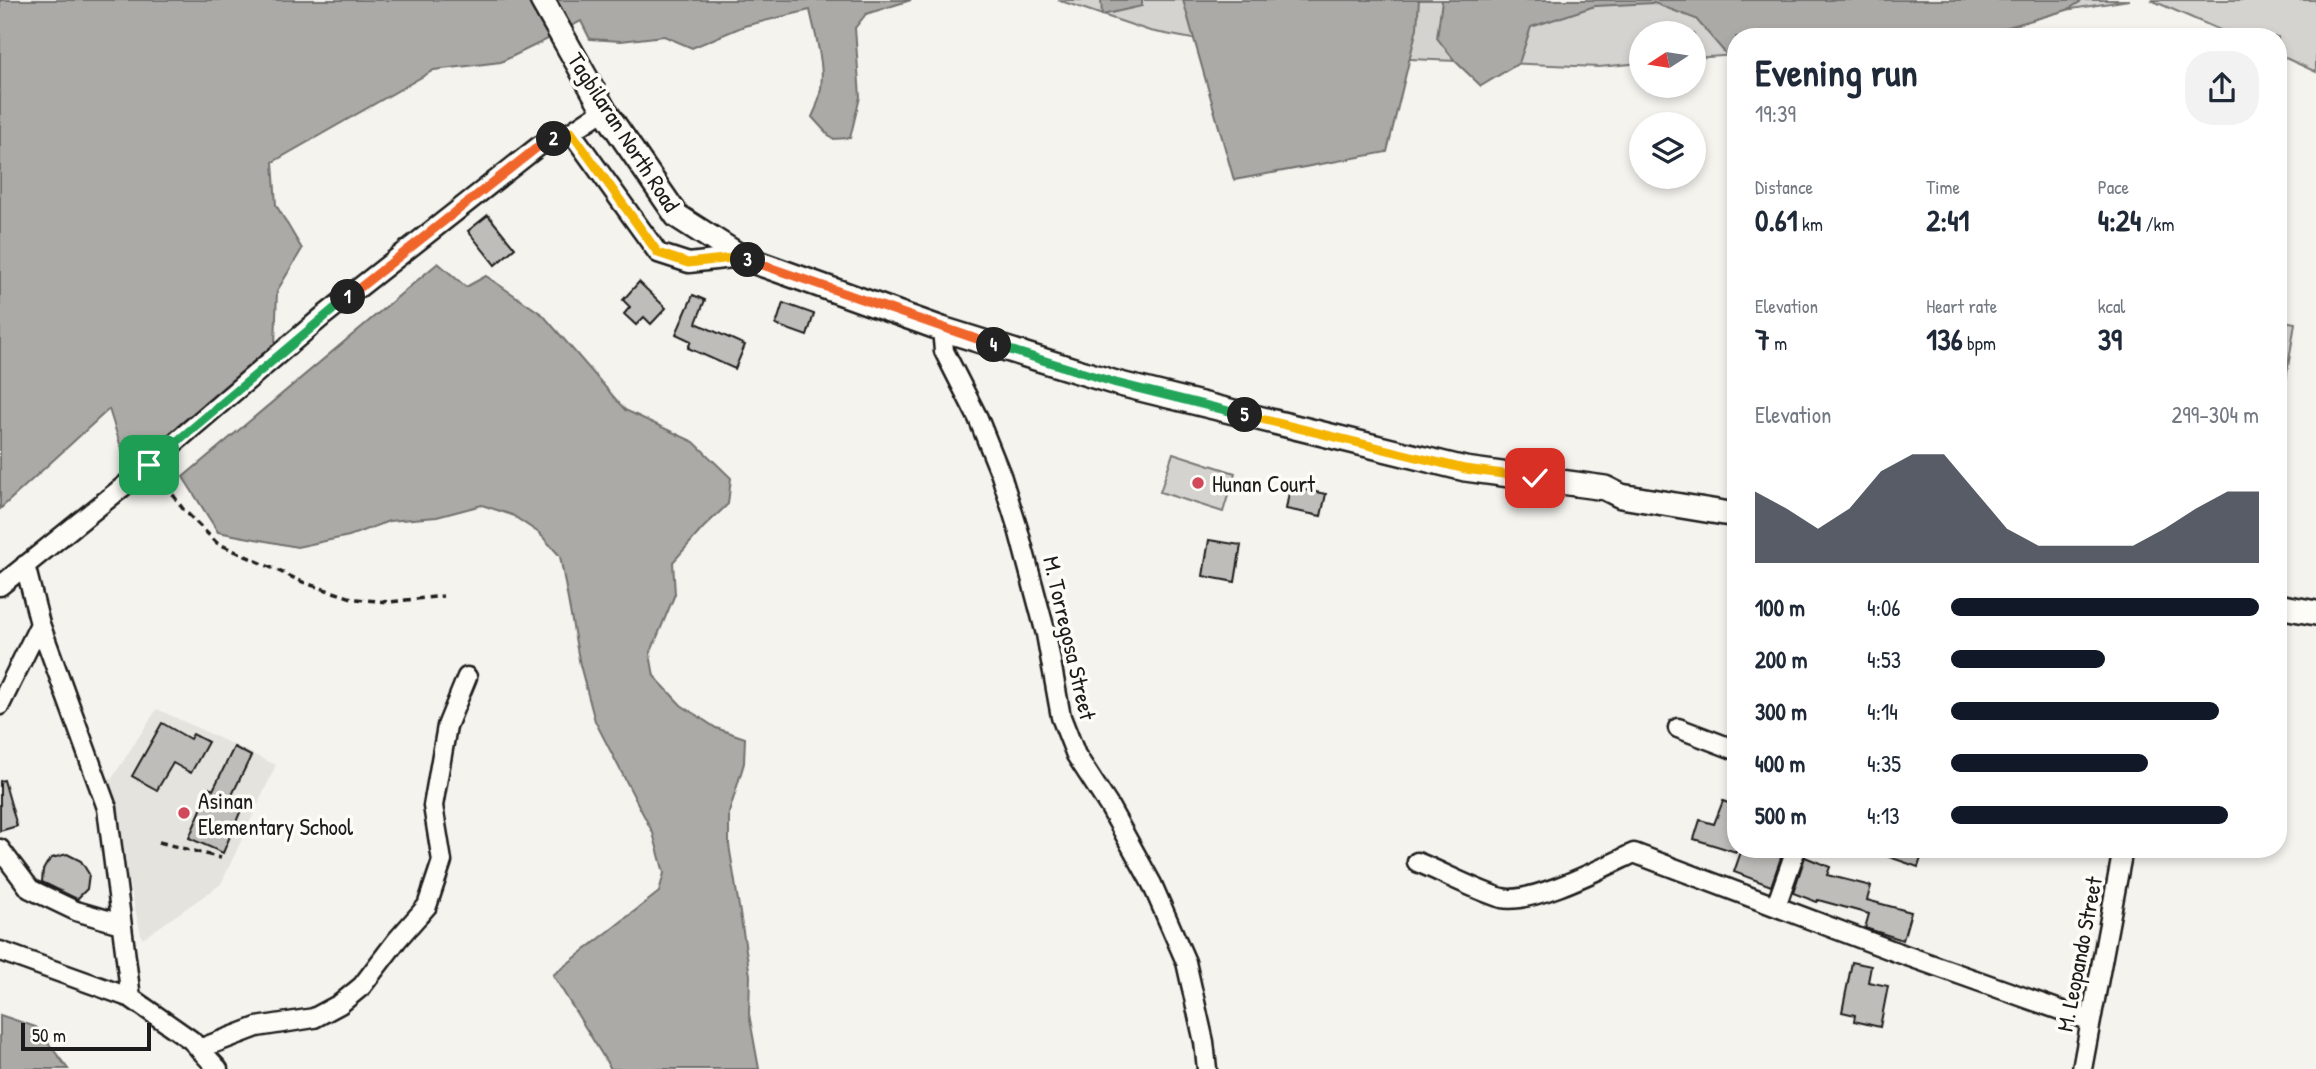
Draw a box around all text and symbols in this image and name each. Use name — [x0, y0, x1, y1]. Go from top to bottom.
north arrow — [1629, 21, 1706, 98]
map controls — [1629, 21, 1706, 189]
street label: Tagbilaran North Road — [561, 46, 687, 218]
text: Evening run — [1755, 46, 1918, 98]
button: share — [2185, 51, 2259, 125]
text: 19:39 — [1755, 98, 1796, 129]
button: layers — [1629, 112, 1706, 189]
pin: 2 — [536, 122, 572, 156]
text: 2 — [549, 125, 558, 151]
text: Distance — [1755, 174, 1813, 200]
text: Time — [1926, 174, 1960, 200]
text: Pace — [2098, 174, 2129, 200]
text: 0.61 — [1755, 200, 1798, 240]
text: 2:41 — [1926, 200, 1969, 240]
text: 4:24 — [2098, 200, 2141, 240]
text: km — [1798, 211, 1823, 237]
text: /km — [2141, 211, 2174, 237]
pin: 3 — [730, 243, 766, 278]
text: 3 — [743, 246, 752, 272]
pin: 1 — [330, 280, 366, 314]
text: 1 — [344, 283, 351, 309]
text: Elevation — [1755, 293, 1818, 319]
text: Heart rate — [1926, 293, 1997, 319]
text: kcal — [2098, 293, 2125, 319]
text: 7 — [1755, 319, 1770, 359]
text: 136 — [1926, 319, 1963, 359]
text: 39 — [2098, 319, 2122, 359]
pin: 4 — [976, 328, 1012, 362]
text: m — [1770, 330, 1787, 356]
text: bpm — [1963, 330, 1996, 356]
text: 4 — [990, 331, 997, 357]
pin: 5 — [1228, 398, 1262, 432]
text: Elevation — [1755, 399, 1831, 430]
text: 299–304 m — [2172, 399, 2259, 430]
text: 5 — [1240, 401, 1249, 427]
pin — [119, 435, 179, 495]
icon: arrive — [130, 446, 168, 484]
pin — [1505, 448, 1565, 508]
icon: check — [1516, 459, 1554, 497]
place label: Hunan Court — [1212, 468, 1316, 499]
marker: Hunan Court — [1190, 475, 1206, 491]
street label: M. Torregosa Street — [1036, 553, 1104, 724]
text: 100 m — [1755, 592, 1805, 623]
text: 4:06 — [1867, 592, 1900, 623]
text: 200 m — [1755, 644, 1807, 675]
text: 4:53 — [1867, 644, 1901, 675]
text: 300 m — [1755, 696, 1807, 727]
text: 4:14 — [1867, 696, 1898, 727]
text: 400 m — [1755, 748, 1805, 779]
text: 4:35 — [1867, 748, 1901, 779]
place label: Asinan Elementary School — [198, 785, 354, 842]
text: 500 m — [1755, 800, 1806, 831]
text: 4:13 — [1867, 800, 1900, 831]
marker: Asinan Elementary School — [176, 805, 192, 821]
street label: M. Leopando Street — [2049, 873, 2109, 1034]
scale bar — [21, 1020, 150, 1052]
text: 50 m — [32, 1022, 66, 1048]

